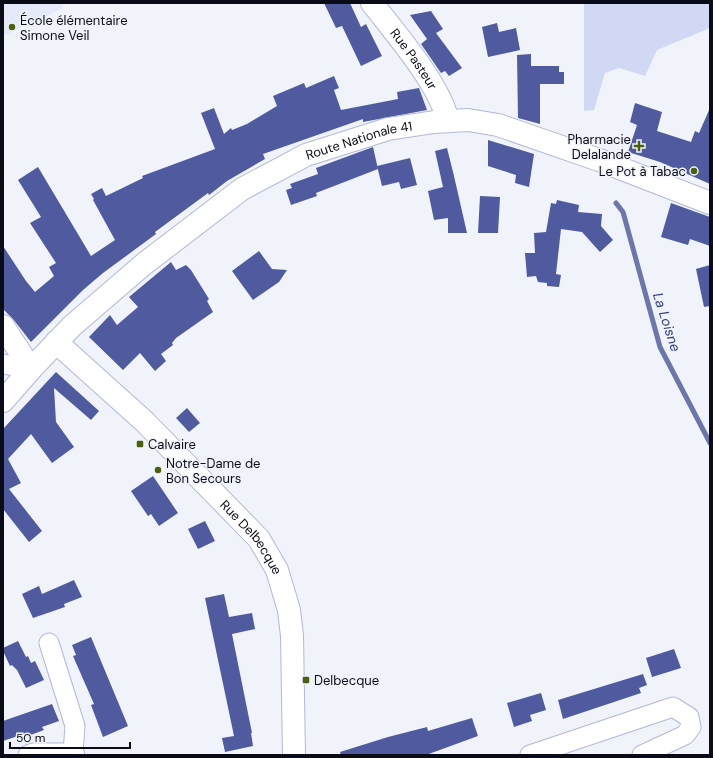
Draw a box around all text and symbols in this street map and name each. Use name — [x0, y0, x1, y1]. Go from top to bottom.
place label: École élémentaire Simone Veil — [20, 11, 128, 44]
marker: École élémentaire Simone Veil — [7, 22, 17, 32]
street label: Rue Pasteur — [387, 25, 442, 93]
street label: Route Nationale 41 — [303, 117, 413, 163]
place label: Pharmacie Delalande — [568, 131, 631, 163]
marker: Pharmacie Delalande — [634, 141, 644, 151]
place label: Le Pot à Tabac — [599, 163, 686, 180]
marker: Le Pot à Tabac — [689, 166, 699, 176]
water label: La Loisne — [649, 290, 685, 354]
place label: Calvaire — [148, 436, 196, 453]
marker: Calvaire — [135, 439, 145, 449]
place label: Notre-Dame de Bon Secours — [166, 455, 260, 487]
marker: Notre-Dame de Bon Secours — [153, 465, 163, 475]
street label: Rue Delbecque — [217, 496, 286, 576]
place label: Delbecque — [314, 672, 379, 689]
marker: Delbecque — [301, 675, 311, 685]
scale bar — [10, 724, 130, 750]
text: 50 m — [16, 730, 45, 746]

